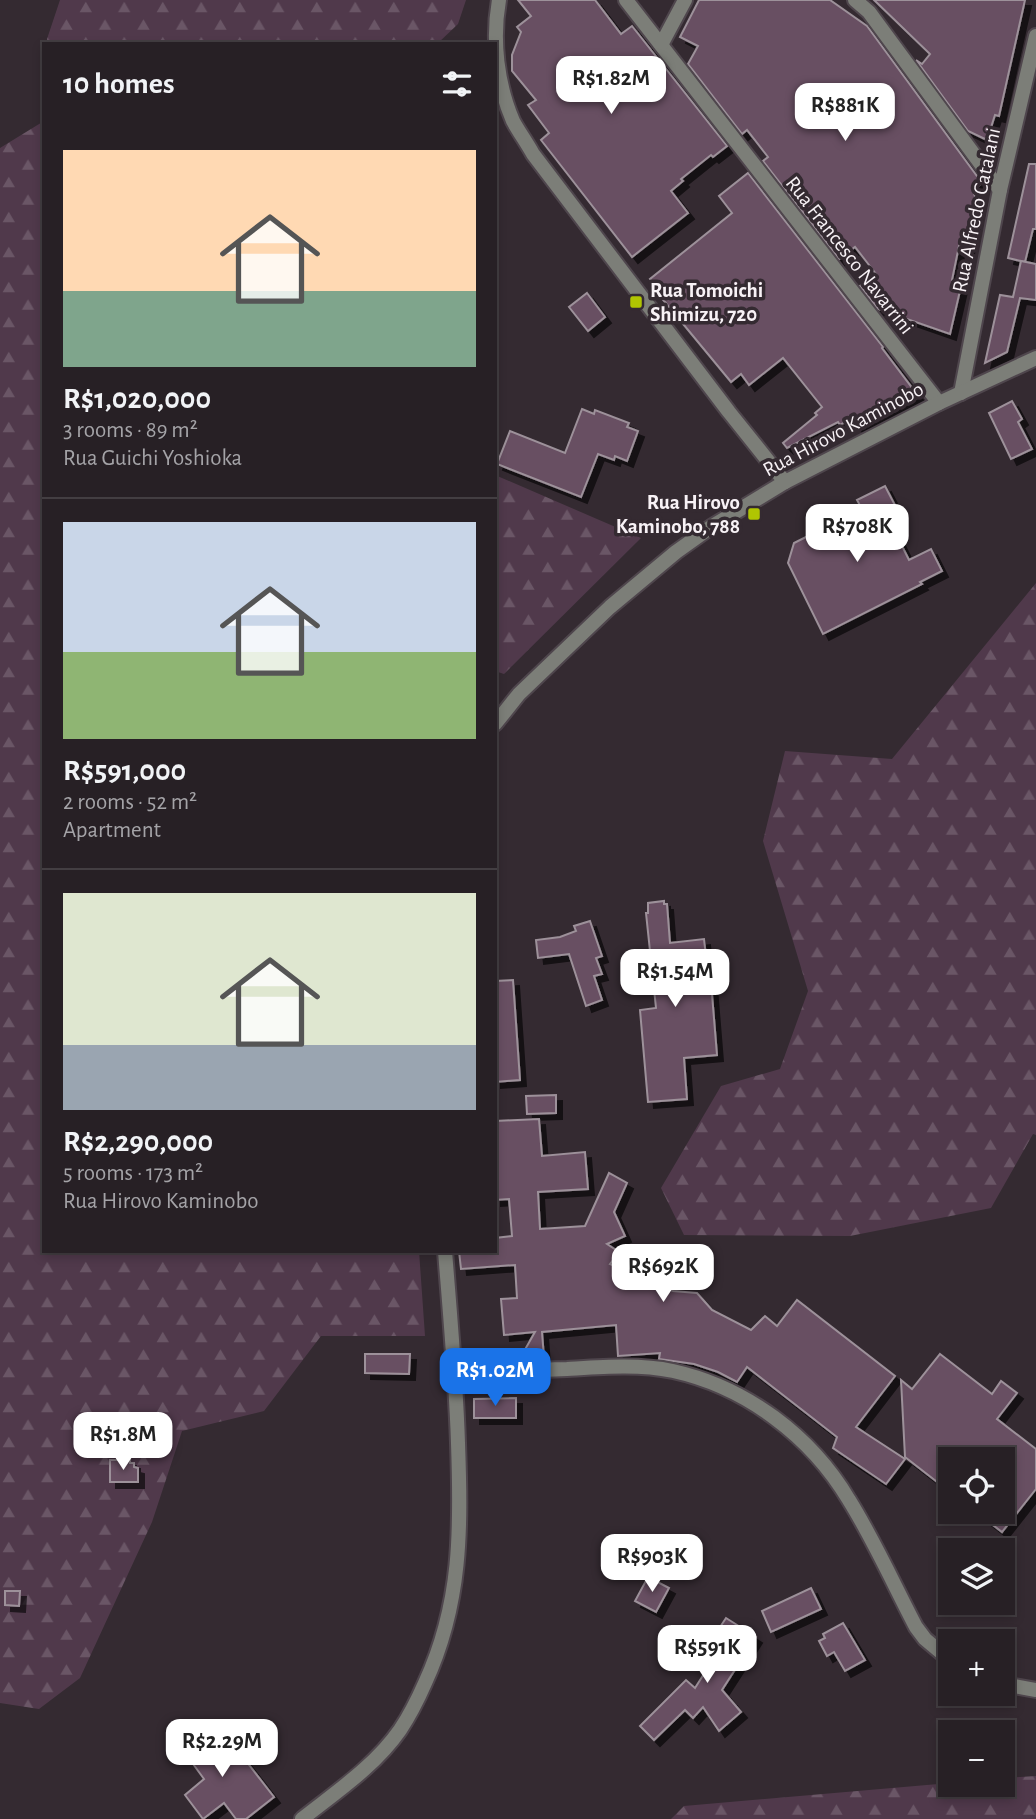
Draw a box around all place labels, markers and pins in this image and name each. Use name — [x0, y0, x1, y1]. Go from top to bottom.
pin: R$1.82M — [546, 57, 676, 116]
pin: R$881K — [788, 83, 902, 143]
place label: Rua Tomoichi Shimizu, 720 — [650, 280, 763, 325]
marker: Rua Tomoichi Shimizu, 720 — [628, 294, 644, 310]
place label: Rua Hirovo Kaminobo, 788 — [616, 492, 740, 537]
pin: R$708K — [800, 504, 914, 564]
marker: Rua Hirovo Kaminobo, 788 — [746, 506, 762, 522]
pin: R$1.54M — [610, 950, 740, 1009]
pin: R$692K — [606, 1244, 720, 1304]
pin: R$1.02M — [430, 1348, 560, 1408]
pin: R$1.8M — [66, 1412, 180, 1472]
pin: R$903K — [595, 1534, 709, 1594]
pin: R$591K — [650, 1626, 764, 1685]
pin: R$2.29M — [157, 1720, 287, 1779]

